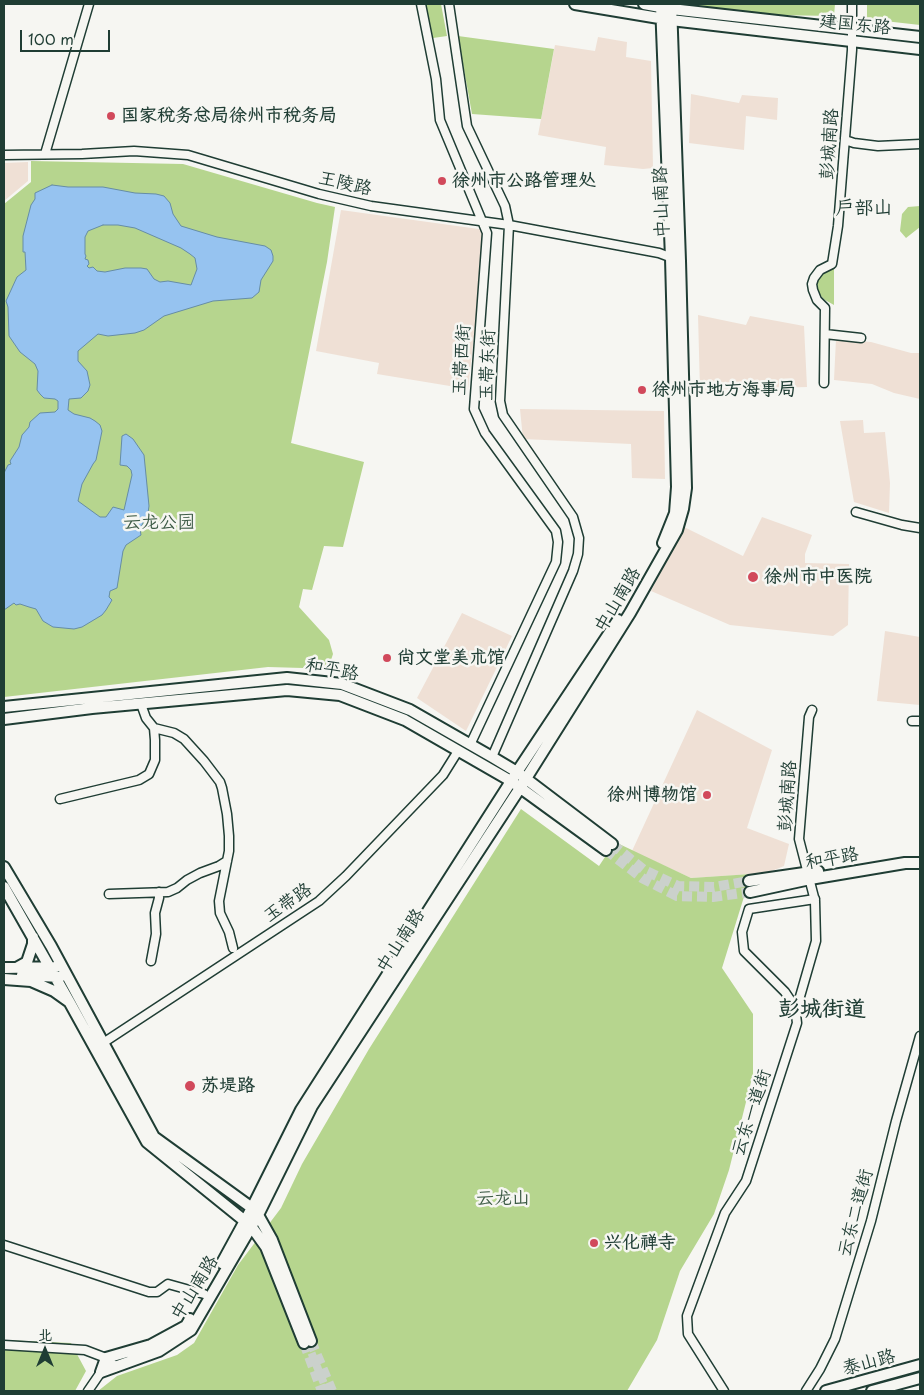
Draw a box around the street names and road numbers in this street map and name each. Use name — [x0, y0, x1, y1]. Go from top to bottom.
street label: 建国东路 — [818, 10, 892, 40]
street label: 彭城南路 — [817, 107, 843, 181]
street label: 中山南路 — [650, 166, 674, 238]
street label: 王陵路 — [316, 167, 374, 201]
street label: 玉带西街 — [449, 323, 475, 397]
street label: 玉带东街 — [476, 329, 500, 401]
street label: 中山南路 — [590, 564, 646, 636]
street label: 和平路 — [303, 654, 361, 686]
street label: 彭城南路 — [775, 759, 801, 833]
street label: 和平路 — [804, 844, 860, 874]
street label: 玉带路 — [260, 879, 316, 927]
street label: 中山南路 — [372, 905, 430, 977]
street label: 云东一道街 — [728, 1067, 776, 1159]
street label: 云东二道街 — [834, 1167, 878, 1259]
street label: 中山南路 — [167, 1252, 223, 1324]
street label: 泰山路 — [840, 1346, 898, 1380]

